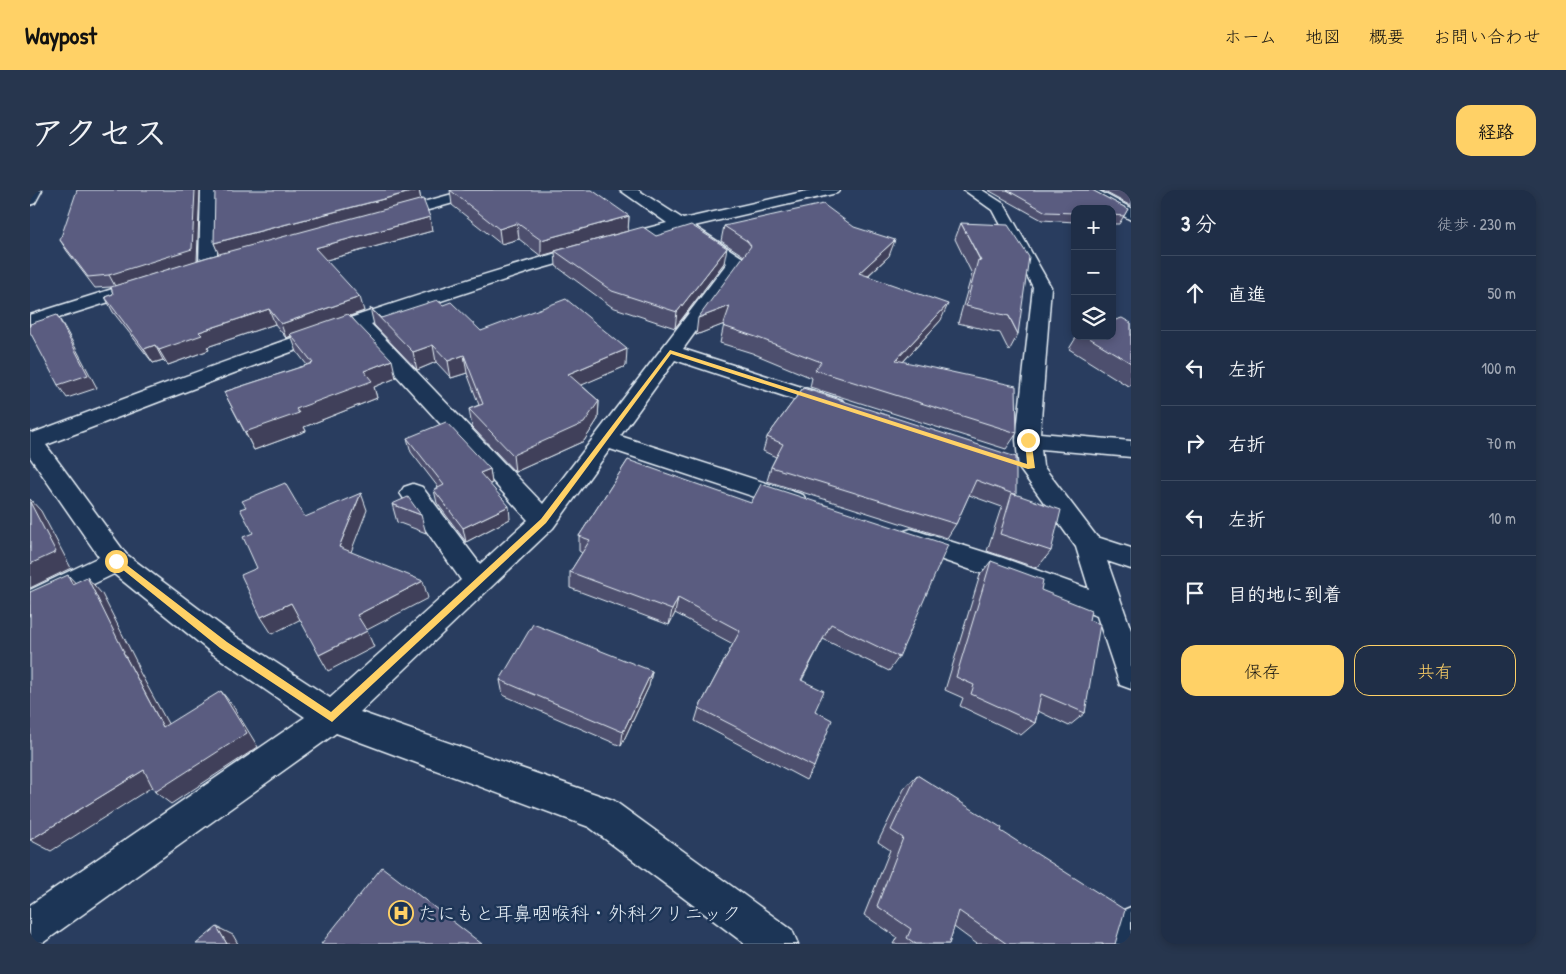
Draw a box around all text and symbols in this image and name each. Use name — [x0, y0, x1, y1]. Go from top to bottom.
text: Waypost — [25, 19, 97, 51]
text: ホーム — [1224, 24, 1277, 49]
text: 地図 — [1305, 24, 1341, 49]
text: 概要 — [1369, 24, 1405, 49]
text: お問い合わせ — [1433, 24, 1541, 49]
button: 経路 — [1456, 105, 1536, 156]
text: アクセス — [30, 109, 168, 156]
map controls — [1071, 205, 1116, 340]
button: + — [1071, 205, 1116, 250]
text: 3 分 — [1181, 209, 1216, 238]
text: 徒歩 · 230 m — [1437, 213, 1516, 235]
button: − — [1071, 250, 1116, 295]
icon: ahead — [1181, 279, 1209, 307]
text: 直進 — [1228, 281, 1266, 307]
text: 50 m — [1488, 282, 1516, 304]
button: layers — [1071, 295, 1116, 340]
icon: left — [1181, 354, 1209, 382]
text: 左折 — [1228, 356, 1266, 382]
text: 100 m — [1481, 357, 1516, 379]
route end — [1017, 429, 1040, 452]
icon: right — [1181, 429, 1209, 457]
text: 右折 — [1228, 431, 1266, 457]
text: 70 m — [1486, 432, 1516, 454]
icon: left — [1181, 504, 1209, 532]
text: 左折 — [1228, 506, 1266, 532]
text: 10 m — [1488, 507, 1516, 529]
route start — [105, 550, 128, 573]
icon: arrive — [1181, 579, 1209, 607]
text: 目的地に到着 — [1228, 581, 1342, 607]
button: 保存 — [1181, 645, 1344, 696]
button: 共有 — [1354, 645, 1516, 696]
hospital icon: たにもと耳鼻咽喉科・外科クリニック — [388, 900, 414, 926]
place label: たにもと耳鼻咽喉科・外科クリニック — [418, 900, 741, 926]

